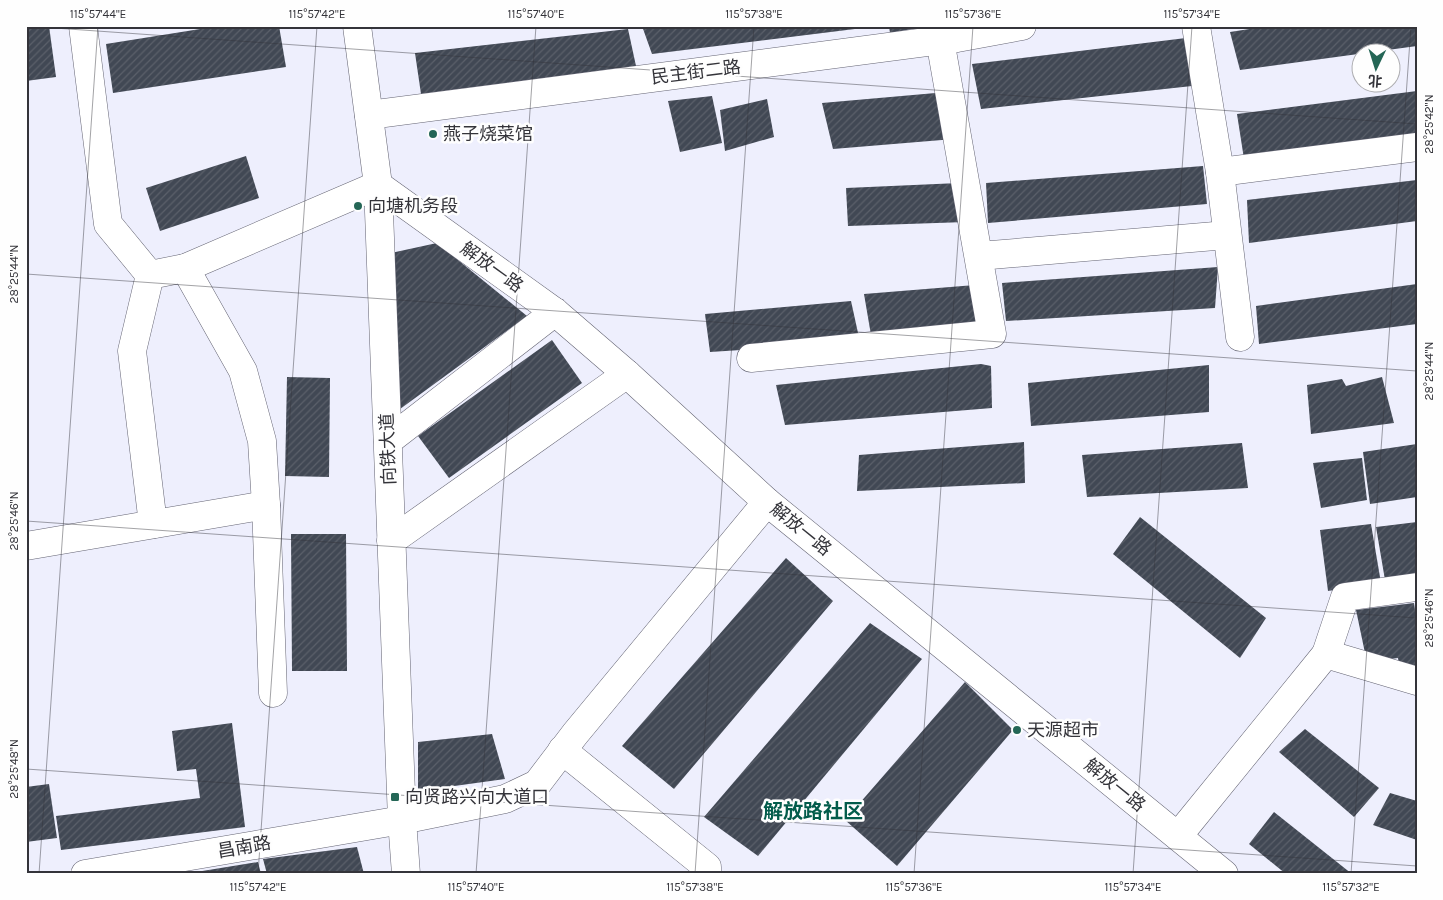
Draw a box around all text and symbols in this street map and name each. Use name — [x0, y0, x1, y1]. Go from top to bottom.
text: 115°57'44"E — [70, 7, 126, 21]
text: 115°57'42"E — [289, 7, 345, 21]
text: 115°57'40"E — [507, 7, 565, 21]
text: 115°57'38"E — [725, 7, 783, 21]
text: 115°57'36"E — [944, 7, 1002, 21]
text: 115°57'34"E — [1163, 7, 1221, 21]
north arrow — [1350, 42, 1400, 92]
street label: 民主街二路 — [650, 56, 742, 88]
text: 北 — [1368, 72, 1383, 89]
text: 28°25'42"N — [1422, 94, 1436, 154]
place label: 燕子烧菜馆 — [443, 123, 533, 145]
marker: 燕子烧菜馆 — [427, 128, 439, 140]
place label: 向塘机务段 — [368, 195, 458, 217]
marker: 向塘机务段 — [352, 200, 364, 212]
street label: 解放一路 — [456, 237, 528, 297]
text: 28°25'44"N — [7, 244, 21, 304]
text: 28°25'44"N — [1422, 341, 1436, 401]
street label: 向铁大道 — [376, 413, 400, 485]
text: 28°25'46"N — [7, 491, 21, 551]
street label: 解放一路 — [766, 498, 836, 560]
text: 28°25'46"N — [1422, 588, 1436, 648]
place label: 天源超市 — [1027, 719, 1099, 741]
marker: 天源超市 — [1011, 724, 1023, 736]
text: 28°25'48"N — [7, 739, 21, 799]
street label: 解放一路 — [1080, 754, 1150, 816]
place label: 向贤路兴向大道口 — [405, 786, 549, 808]
marker: 向贤路兴向大道口 — [389, 791, 401, 803]
district label: 解放路社区 — [763, 800, 863, 823]
street label: 昌南路 — [216, 831, 272, 863]
text: 115°57'42"E — [230, 880, 286, 894]
text: 115°57'40"E — [447, 880, 505, 894]
text: 115°57'38"E — [666, 880, 724, 894]
text: 115°57'36"E — [885, 880, 943, 894]
text: 115°57'34"E — [1104, 880, 1162, 894]
text: 115°57'32"E — [1322, 880, 1380, 894]

